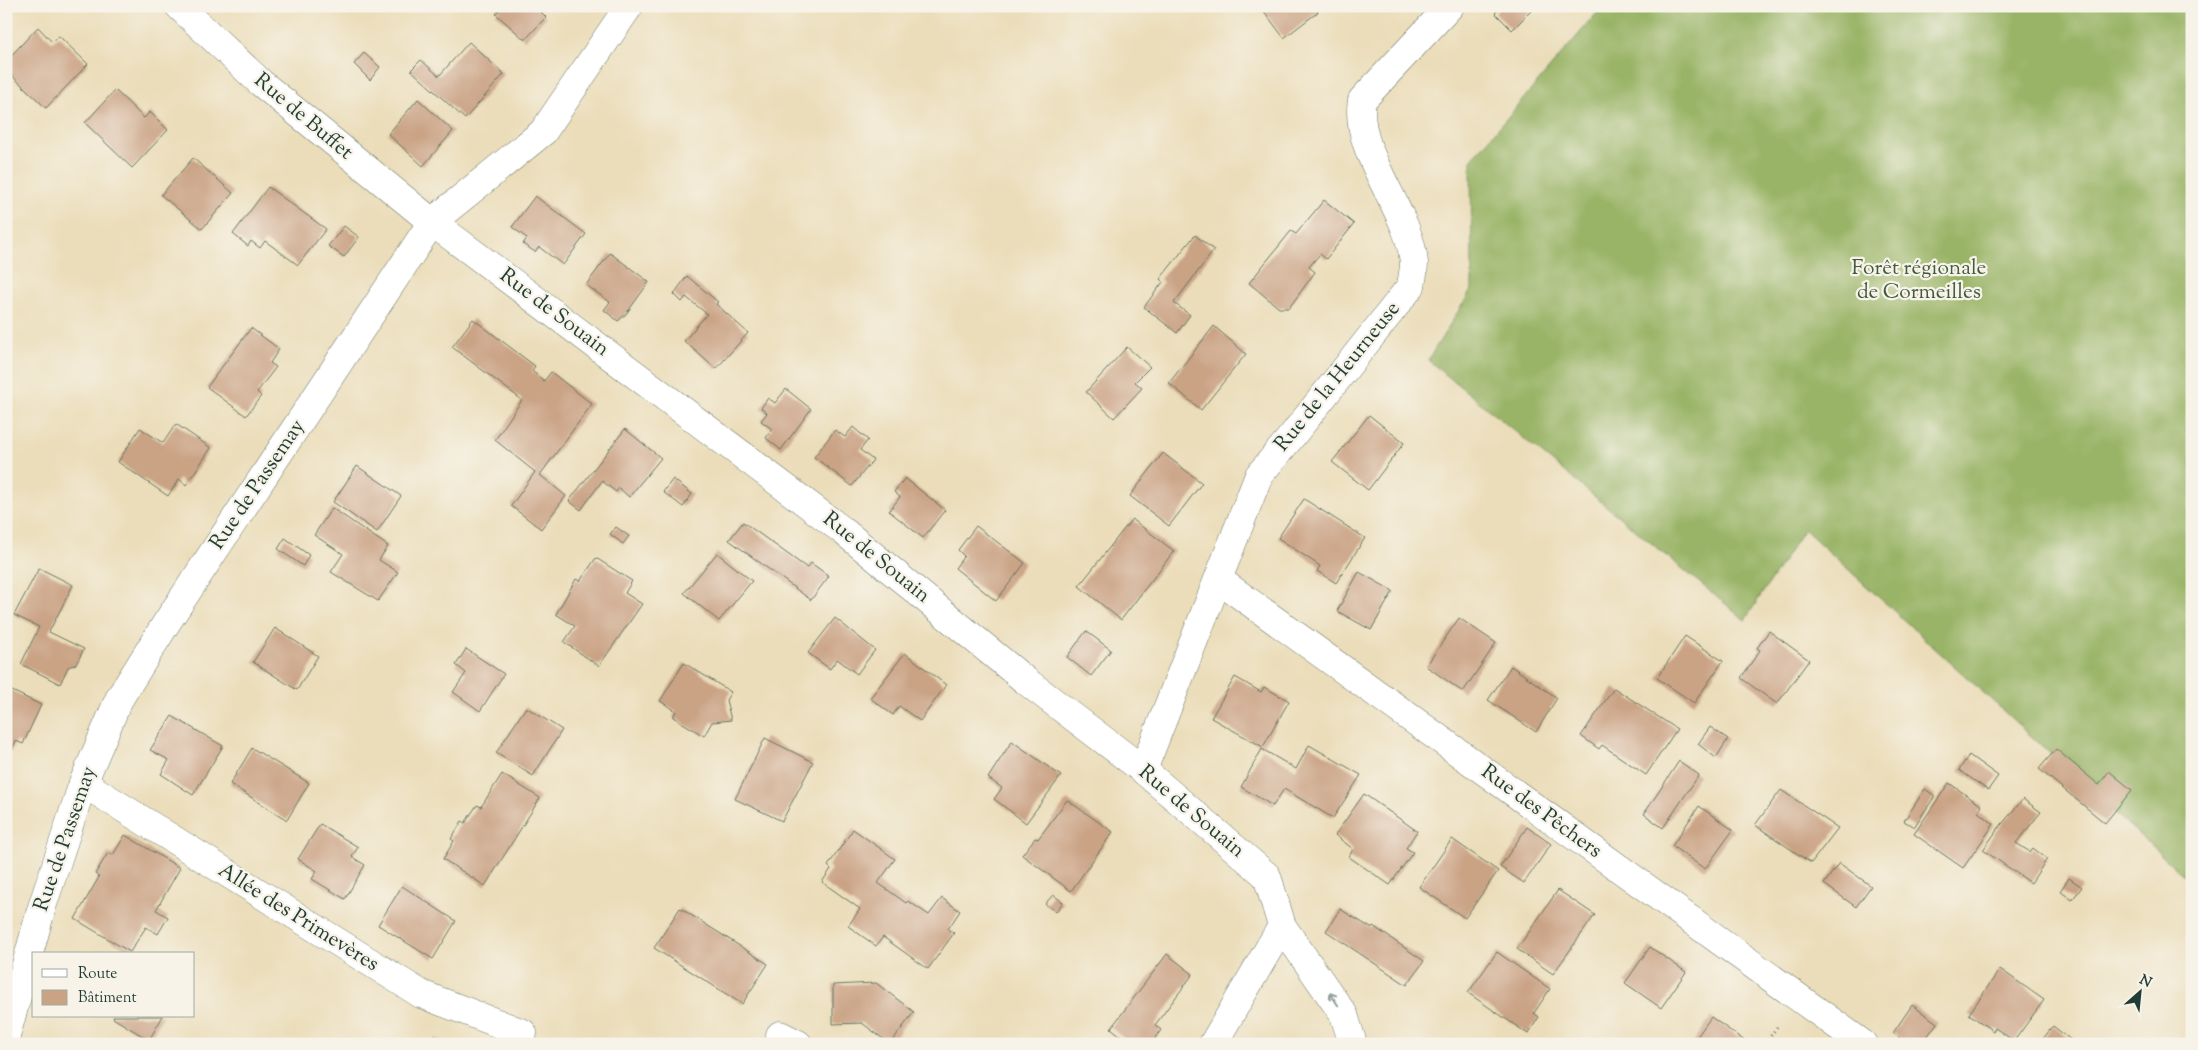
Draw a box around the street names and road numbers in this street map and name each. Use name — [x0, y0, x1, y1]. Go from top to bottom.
street label: Rue de Buffet — [247, 67, 359, 167]
street label: Rue de Souain — [493, 262, 615, 364]
street label: Rue de la Heurneuse — [1268, 296, 1408, 458]
street label: Rue de Passemay — [203, 413, 313, 556]
street label: Rue de Souain — [816, 505, 936, 611]
street label: Rue de Souain — [1131, 758, 1251, 866]
street label: Rue des Pêchers — [1474, 758, 1608, 866]
street label: Rue de Passemay — [27, 762, 105, 915]
street label: Allée des Primevères — [212, 856, 384, 980]

